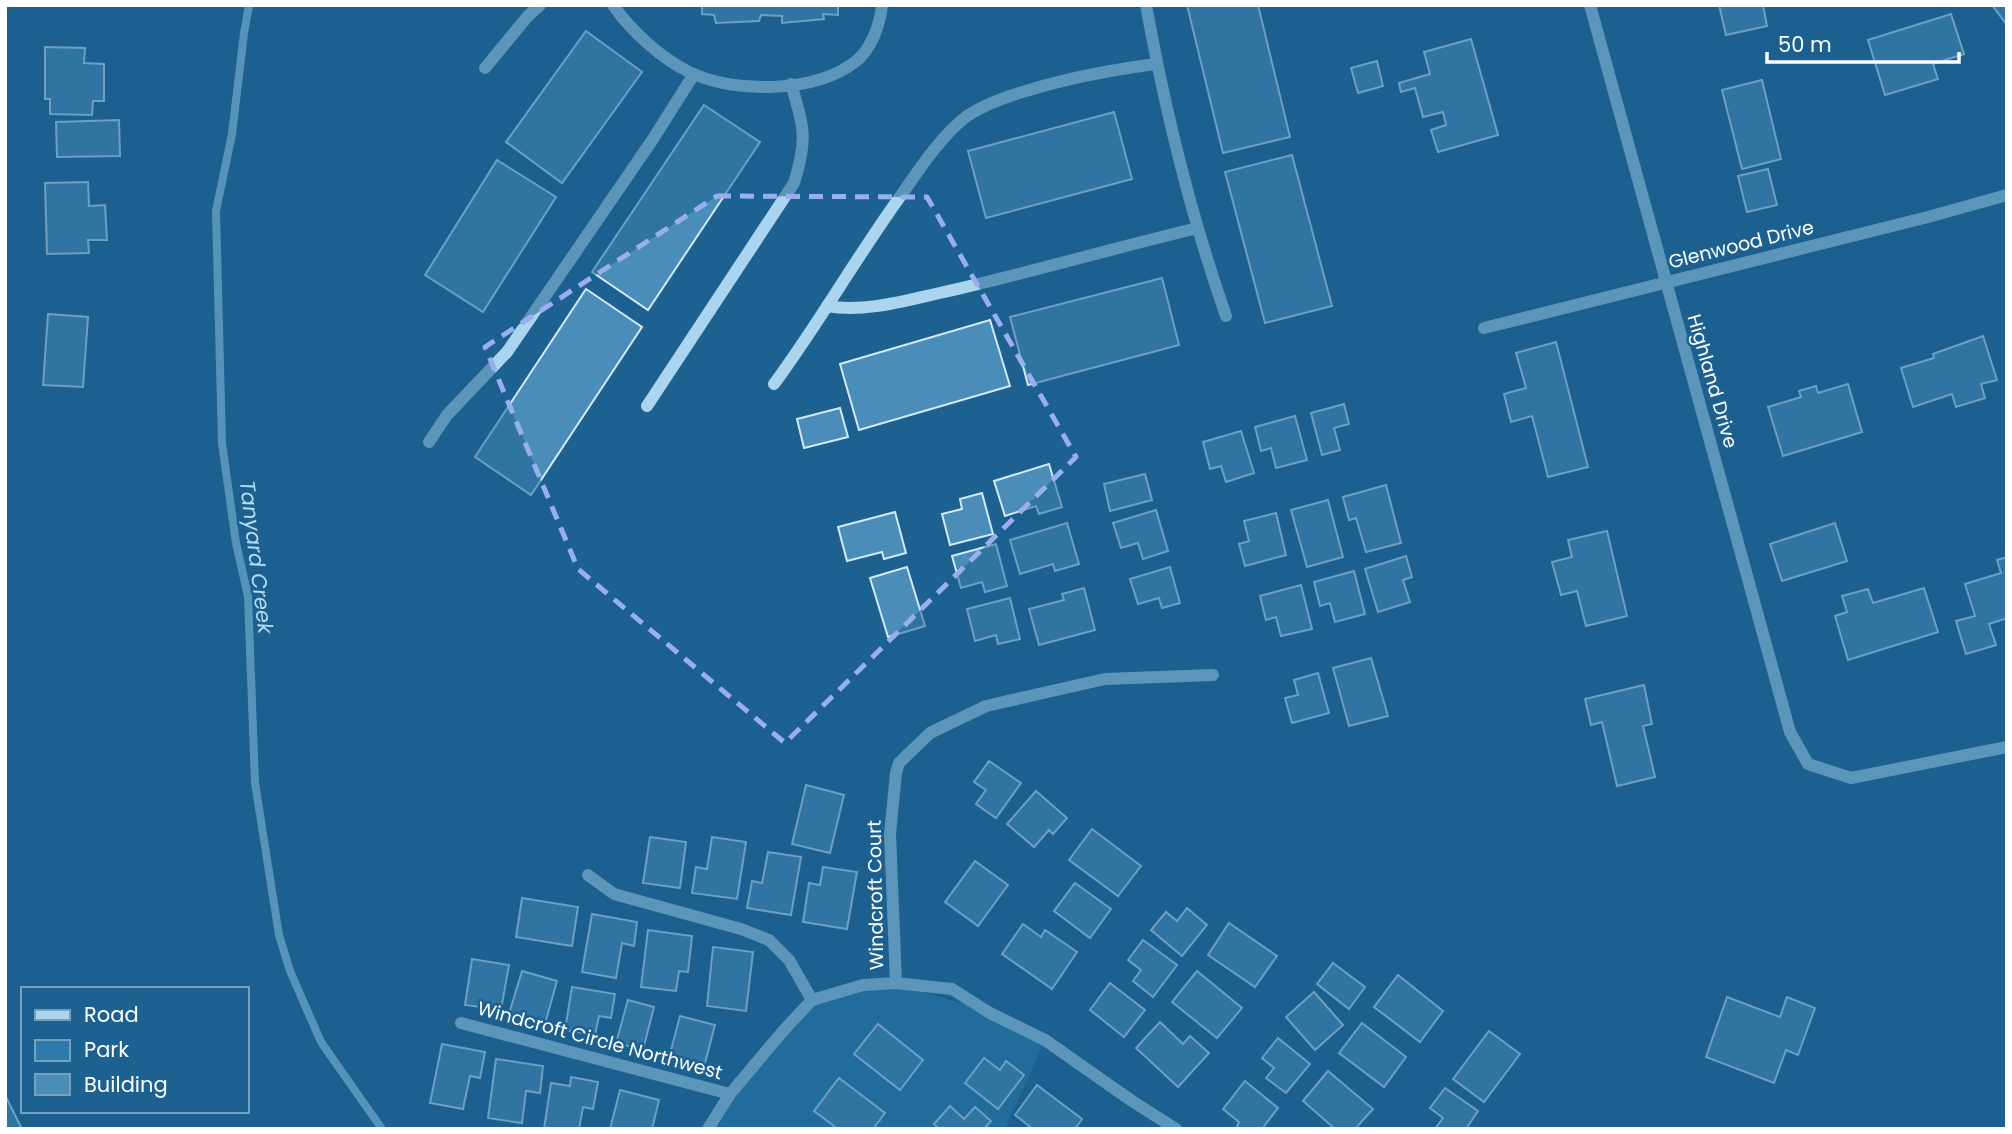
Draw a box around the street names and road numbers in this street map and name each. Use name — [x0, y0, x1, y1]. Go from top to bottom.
street label: Glenwood Drive — [1666, 213, 1817, 276]
street label: Highland Drive — [1681, 311, 1745, 451]
street label: Windcroft Court — [861, 820, 890, 970]
street label: Windcroft Circle Northwest — [474, 995, 725, 1086]

